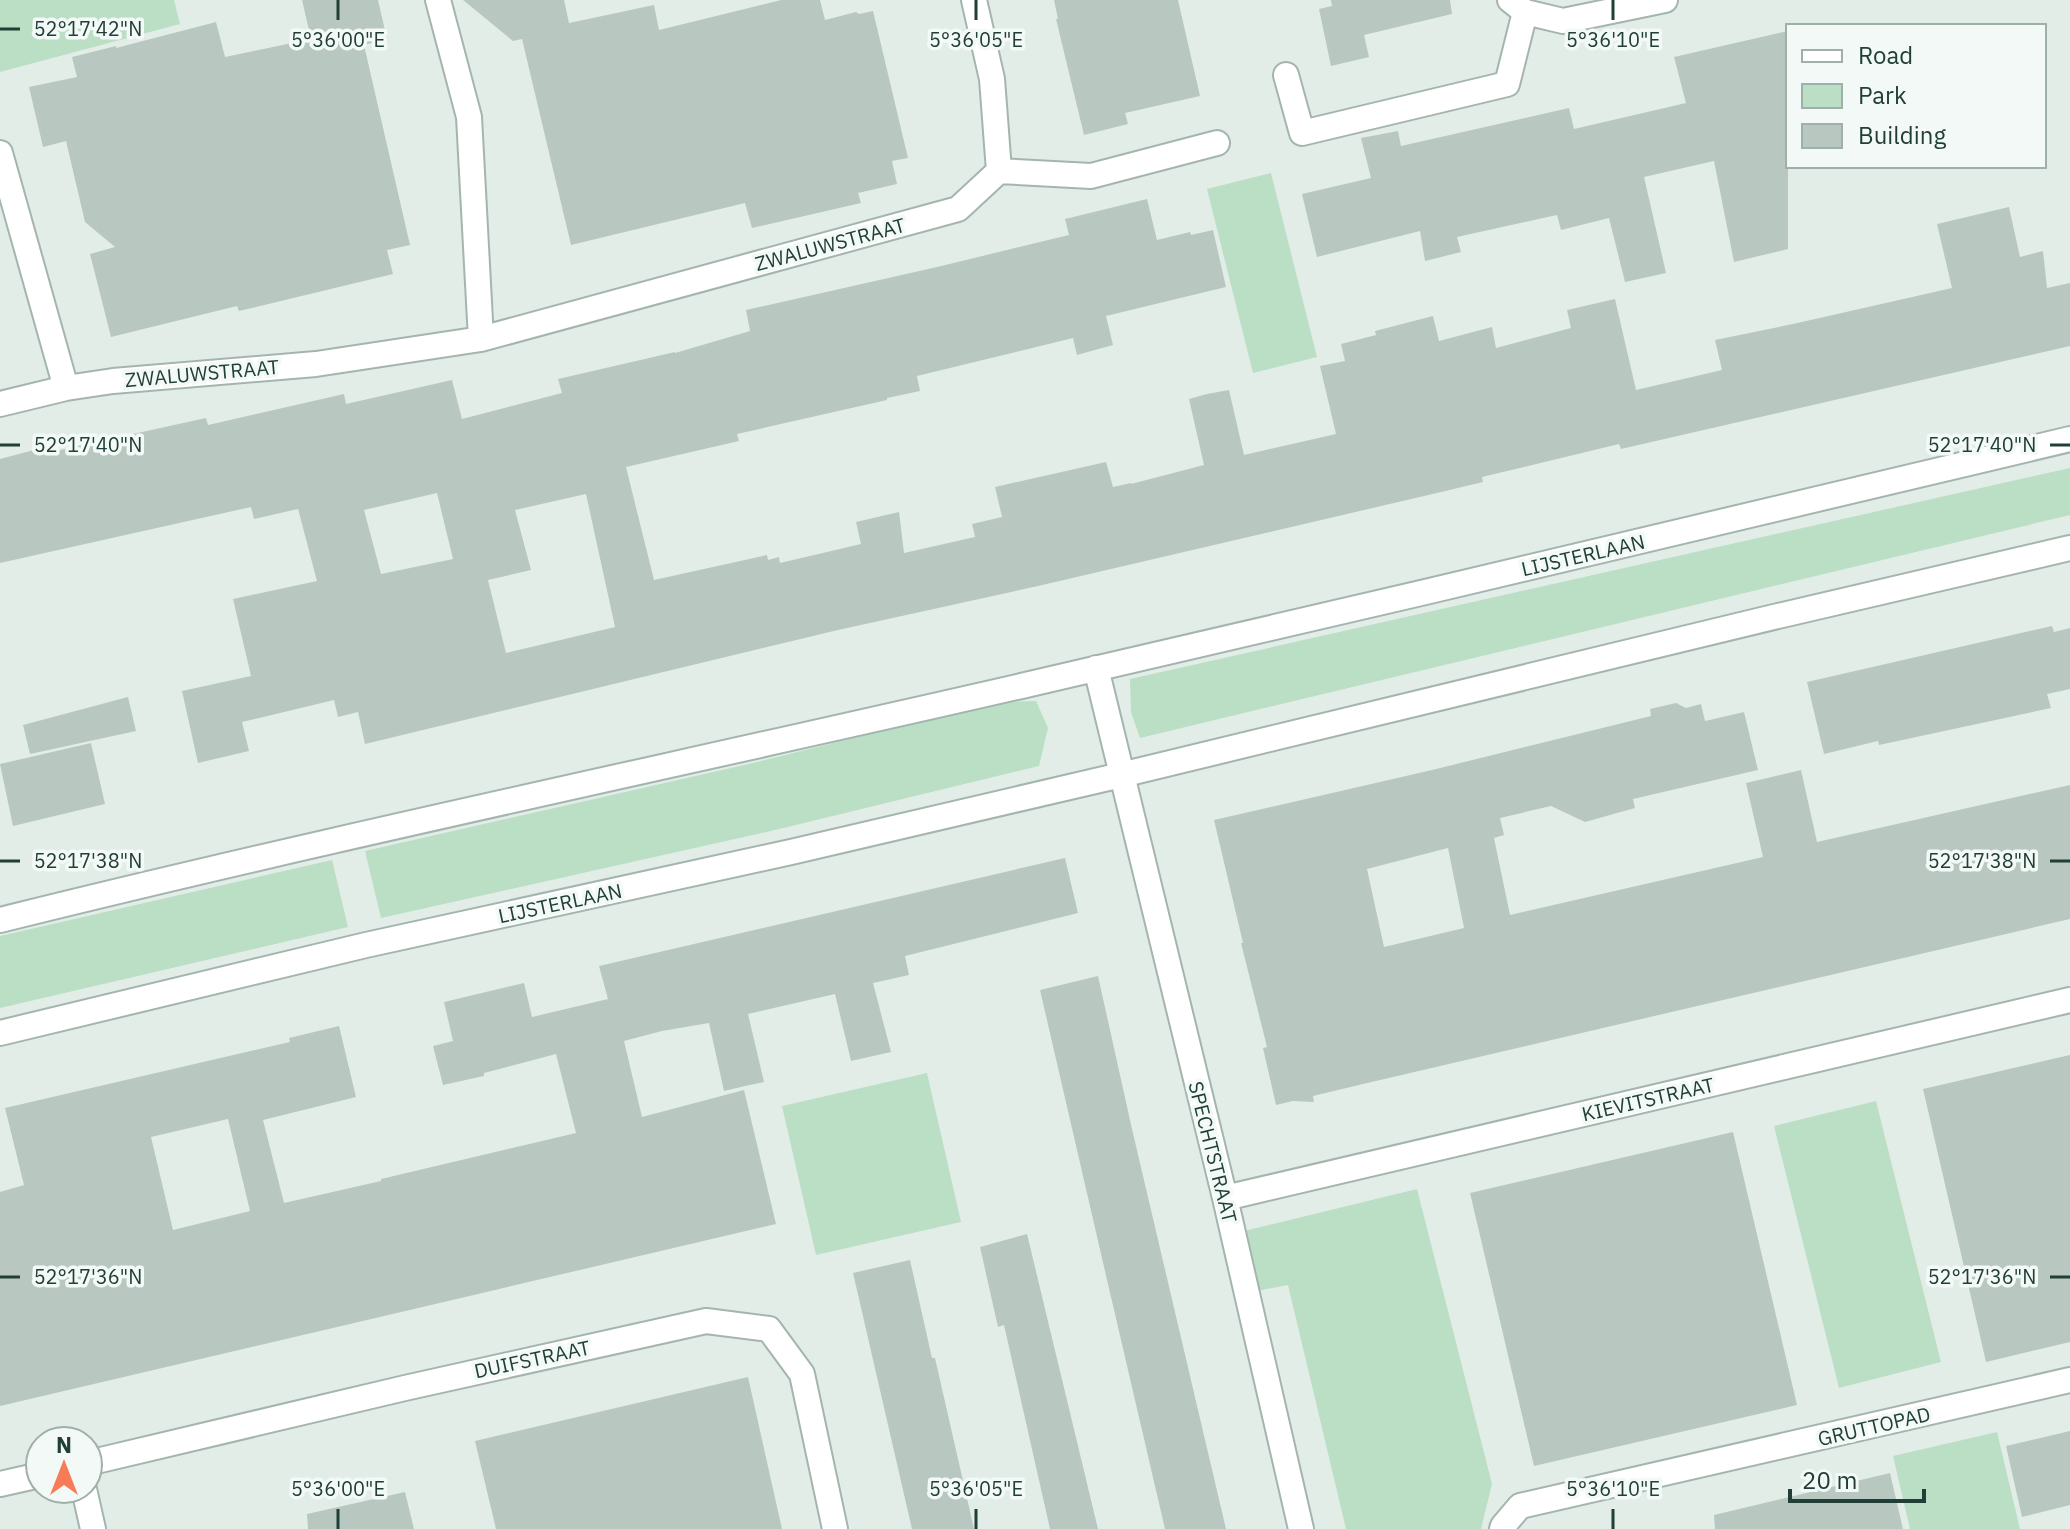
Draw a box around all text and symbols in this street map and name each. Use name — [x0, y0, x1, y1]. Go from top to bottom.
text: 52°17'42"N — [34, 15, 142, 42]
legend — [1786, 24, 2046, 168]
text: 5°36'00"E — [291, 26, 385, 53]
text: 5°36'05"E — [929, 26, 1023, 53]
text: 5°36'10"E — [1566, 26, 1660, 53]
text: Road — [1858, 39, 1913, 71]
text: Park — [1858, 79, 1907, 111]
text: Building — [1858, 119, 1946, 151]
street label: ZWALUWSTRAAT — [752, 211, 908, 277]
street label: ZWALUWSTRAAT — [124, 353, 280, 393]
text: 52°17'40"N — [34, 431, 142, 458]
text: 52°17'40"N — [1928, 431, 2036, 458]
street label: LIJSTERLAAN — [1519, 528, 1647, 582]
text: 52°17'38"N — [34, 847, 142, 874]
text: 52°17'38"N — [1928, 847, 2036, 874]
street label: LIJSTERLAAN — [496, 877, 624, 929]
street label: KIEVITSTRAAT — [1579, 1071, 1717, 1127]
street label: SPECHTSTRAAT — [1182, 1078, 1244, 1226]
text: 52°17'36"N — [34, 1263, 142, 1290]
text: 52°17'36"N — [1928, 1263, 2036, 1290]
street label: DUIFSTRAAT — [472, 1334, 592, 1384]
street label: GRUTTOPAD — [1815, 1400, 1933, 1452]
north arrow — [24, 1425, 104, 1505]
text: N — [56, 1430, 72, 1459]
scale bar — [1790, 1453, 1924, 1503]
text: 20 m — [1802, 1464, 1857, 1496]
text: 5°36'00"E — [291, 1475, 385, 1502]
text: 5°36'05"E — [929, 1475, 1023, 1502]
text: 5°36'10"E — [1566, 1475, 1660, 1502]

